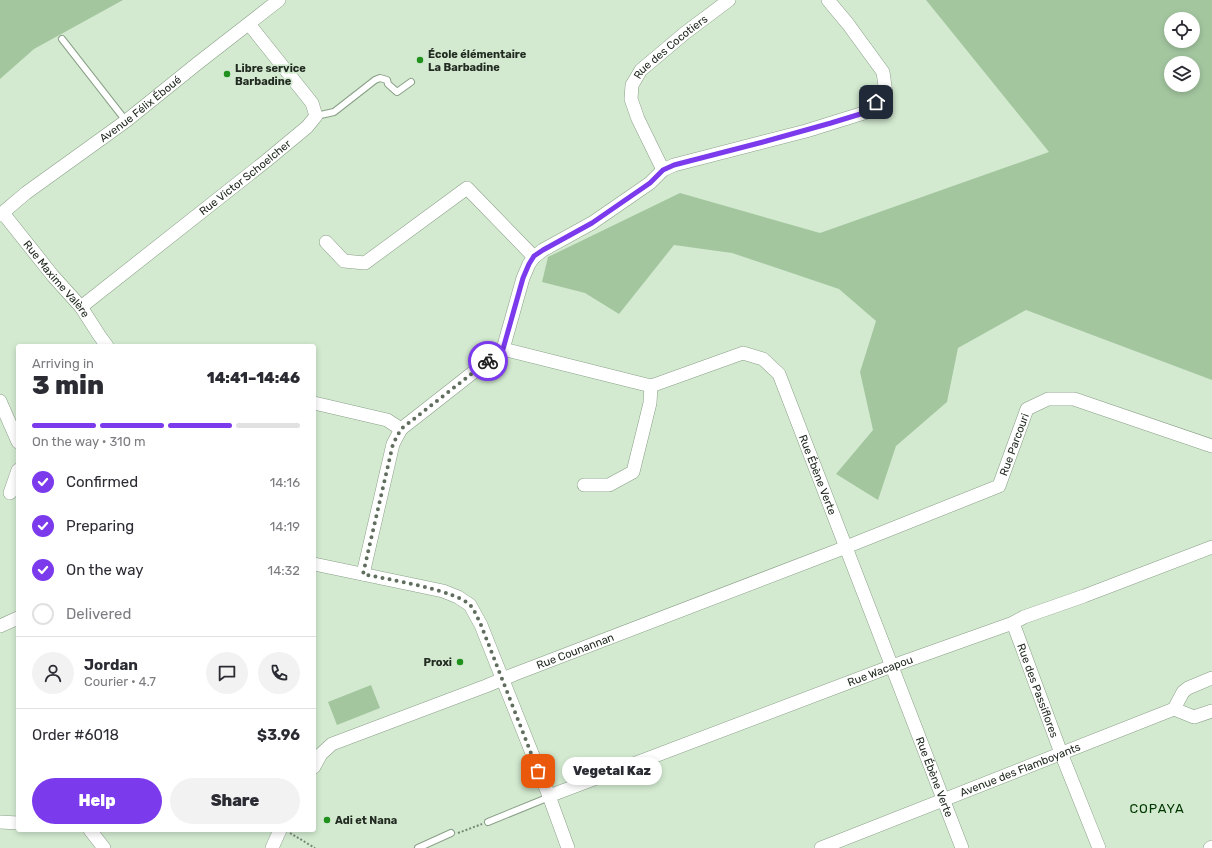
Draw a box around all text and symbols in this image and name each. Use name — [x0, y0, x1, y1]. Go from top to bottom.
street label: Rue des Cocotiers — [631, 12, 711, 81]
map controls — [1164, 12, 1200, 92]
button: locate — [1164, 12, 1200, 48]
place label: École élémentaire La Barbadine — [428, 48, 527, 74]
marker: École élémentaire La Barbadine — [415, 55, 425, 65]
button: layers — [1164, 56, 1200, 92]
place label: Libre service Barbadine — [235, 62, 306, 88]
marker: Libre service Barbadine — [222, 69, 232, 79]
street label: Avenue Félix Éboué — [97, 73, 184, 145]
pin — [859, 85, 893, 119]
icon: home — [865, 91, 887, 113]
street label: Rue Victor Schoelcher — [197, 137, 294, 218]
street label: Rue Maxime Valère — [20, 238, 92, 320]
courier — [468, 341, 508, 381]
icon: bike — [477, 350, 499, 372]
text: Arriving in — [32, 356, 94, 371]
text: 14:41–14:46 — [207, 369, 300, 387]
text: 3 min — [32, 370, 104, 401]
street label: Rue Parcouri — [997, 412, 1032, 478]
street label: Rue Ébène Verte — [796, 433, 839, 517]
text: On the way · 310 m — [32, 434, 146, 449]
icon: check — [32, 471, 54, 493]
text: Confirmed — [66, 473, 138, 491]
text: 14:16 — [270, 475, 300, 490]
icon: check — [32, 515, 54, 537]
text: Preparing — [66, 517, 134, 535]
text: 14:19 — [270, 519, 300, 534]
icon: check — [32, 559, 54, 581]
text: On the way — [66, 561, 144, 579]
text: 14:32 — [268, 563, 300, 578]
text: Delivered — [66, 605, 131, 623]
street label: Rue Counannan — [535, 631, 616, 672]
street label: Rue des Passiflores — [1014, 642, 1061, 740]
button: person — [32, 652, 74, 694]
button: chat — [206, 652, 248, 694]
button: phone — [258, 652, 300, 694]
street label: Rue Wacapou — [846, 653, 915, 689]
text: Jordan — [84, 656, 138, 674]
place label: Proxi — [423, 656, 452, 669]
marker: Proxi — [455, 657, 465, 667]
text: Courier · 4.7 — [84, 674, 156, 689]
text: Order #6018 — [32, 726, 119, 744]
text: $3.96 — [257, 726, 300, 744]
street label: Rue Ébène Verte — [913, 735, 955, 819]
street label: Avenue des Flamboyants — [958, 740, 1083, 800]
pin — [521, 754, 555, 788]
callout: Vegetal Kaz — [562, 757, 662, 785]
icon: bag — [527, 760, 549, 782]
text: Vegetal Kaz — [573, 763, 651, 778]
button: Help — [32, 778, 162, 824]
button: Share — [170, 778, 300, 824]
district label: COPAYA — [1129, 801, 1185, 816]
place label: Adi et Nana — [335, 814, 397, 827]
marker: Adi et Nana — [322, 815, 332, 825]

